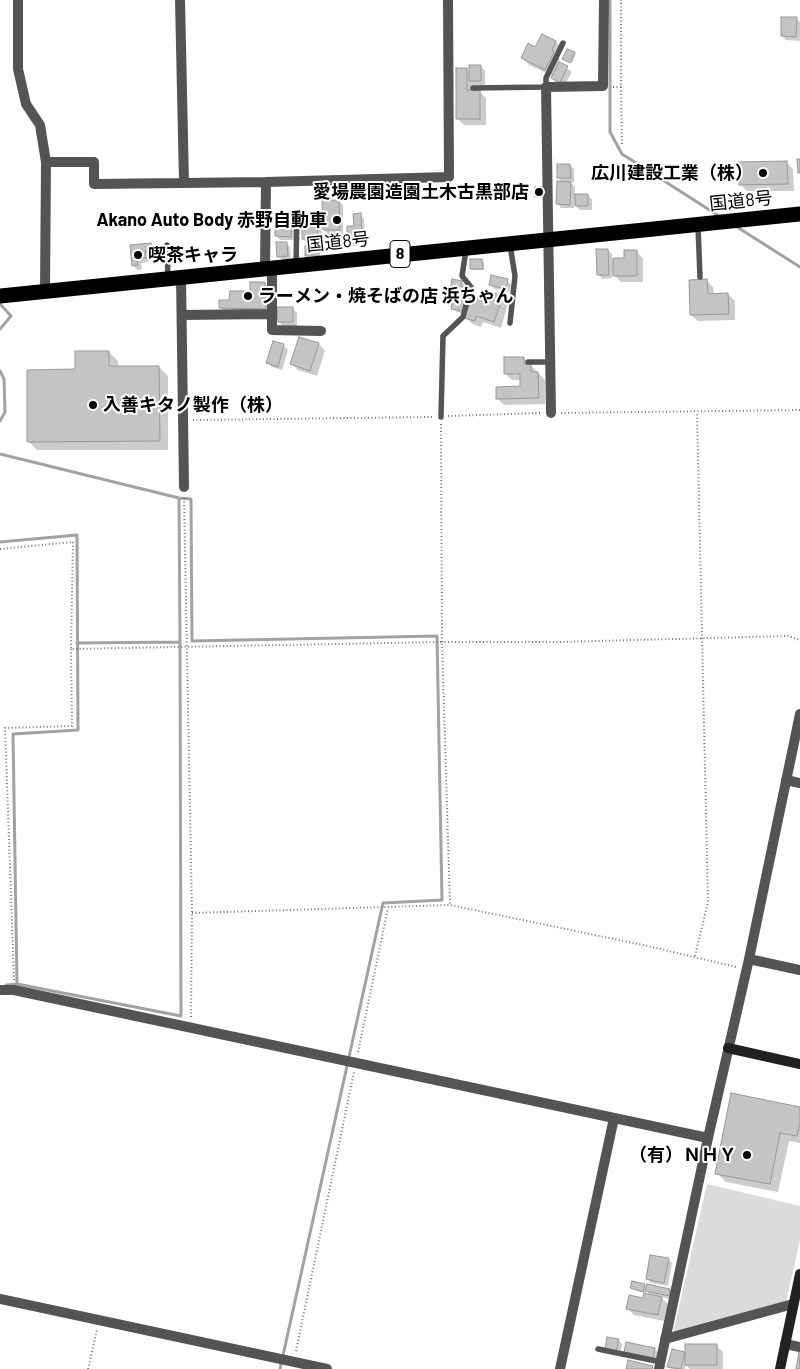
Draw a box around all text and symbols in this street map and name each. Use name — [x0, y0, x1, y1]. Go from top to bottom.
place label: 広川建設工業（株） — [591, 162, 753, 184]
marker: 広川建設工業（株） — [757, 167, 769, 179]
place label: 愛場農園造園土木古黒部店 — [313, 181, 529, 203]
marker: 愛場農園造園土木古黒部店 — [533, 186, 545, 198]
street label: 国道8号 — [708, 187, 774, 215]
place label: Akano Auto Body 赤野自動車 — [97, 209, 327, 231]
marker: Akano Auto Body 赤野自動車 — [331, 214, 343, 226]
street label: 国道8号 — [305, 228, 371, 256]
road number: 8 — [390, 240, 410, 268]
place label: 喫茶キャラ — [148, 244, 238, 266]
marker: 喫茶キャラ — [132, 249, 144, 261]
place label: ラーメン・焼そばの店 浜ちゃん — [258, 285, 514, 307]
marker: ラーメン・焼そばの店 浜ちゃん — [242, 290, 254, 302]
place label: 入善キタノ製作（株） — [103, 394, 283, 416]
marker: 入善キタノ製作（株） — [87, 399, 99, 411]
place label: （有）ＮＨＹ — [629, 1144, 737, 1166]
marker: （有）ＮＨＹ — [741, 1149, 753, 1161]

